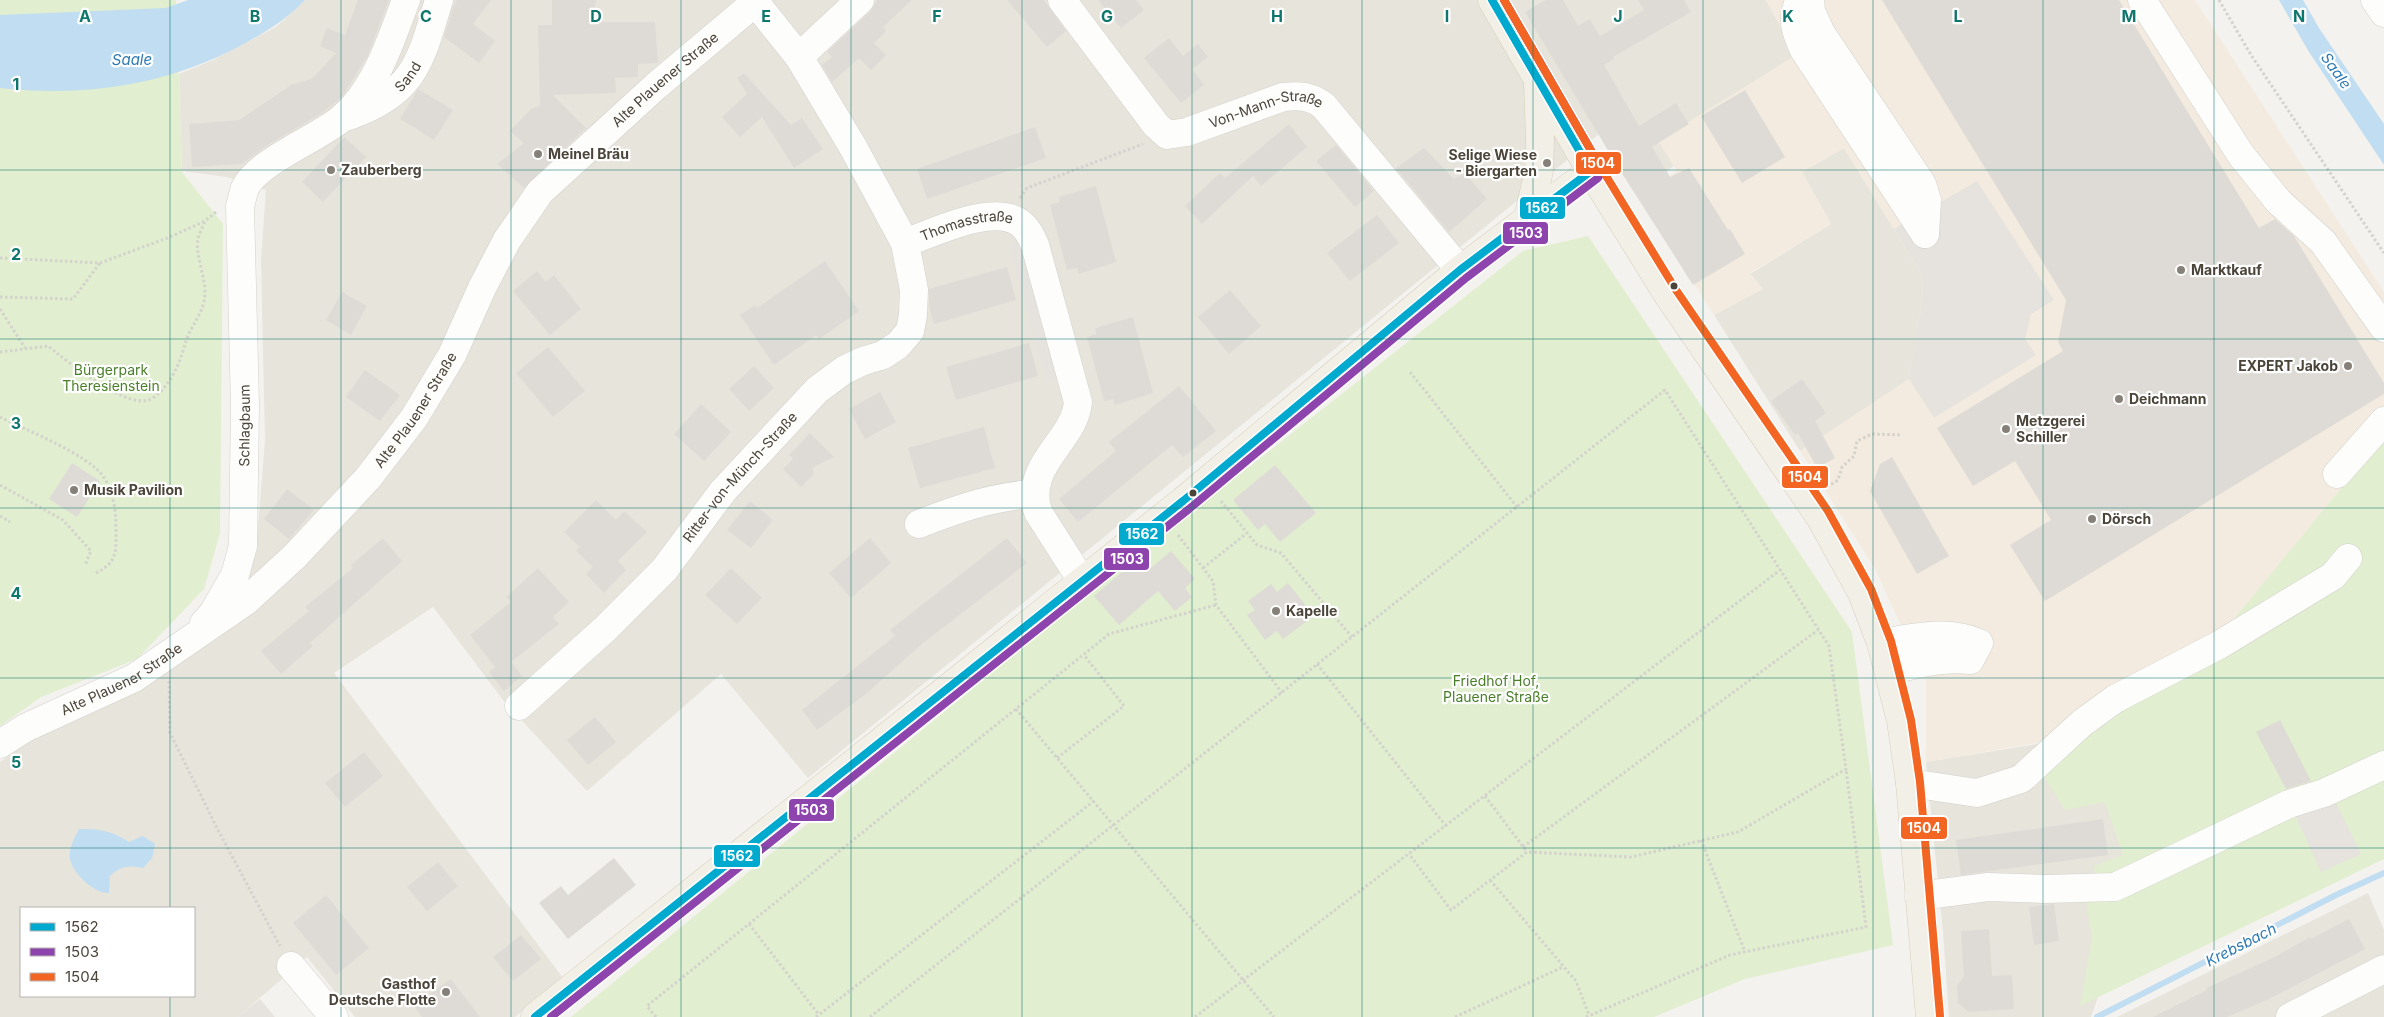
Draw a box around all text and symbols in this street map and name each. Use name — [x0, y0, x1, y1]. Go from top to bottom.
text: A — [79, 6, 91, 26]
text: B — [250, 6, 260, 26]
text: C — [420, 6, 432, 26]
text: D — [590, 6, 602, 26]
text: E — [761, 6, 771, 26]
text: F — [932, 6, 942, 26]
text: G — [1101, 6, 1113, 26]
text: H — [1271, 6, 1283, 26]
text: I — [1445, 6, 1449, 26]
text: J — [1613, 6, 1623, 26]
text: K — [1782, 6, 1794, 26]
text: L — [1953, 6, 1963, 26]
text: M — [2122, 6, 2136, 26]
text: N — [2293, 6, 2305, 26]
street label: Alte Plauener Straße — [608, 28, 721, 130]
water label: Saale — [2317, 49, 2356, 93]
water label: Saale — [112, 50, 152, 69]
street label: Sand — [391, 58, 424, 95]
text: 1 — [13, 74, 19, 94]
street label: Von-Mann-Straße — [1206, 87, 1326, 131]
place label: Meinel Bräu — [548, 145, 629, 162]
place label: Selige Wiese - Biergarten — [1449, 146, 1537, 179]
marker: Meinel Bräu — [532, 148, 544, 160]
line badge: 1504 — [1575, 151, 1622, 175]
text: 1504 — [1581, 154, 1615, 171]
marker: Selige Wiese - Biergarten — [1541, 157, 1553, 169]
place label: Zauberberg — [341, 161, 422, 178]
marker: Zauberberg — [325, 164, 337, 176]
line badge: 1562 — [1519, 196, 1566, 220]
text: 1562 — [1526, 199, 1559, 216]
street label: Thomasstraße — [918, 207, 1015, 244]
line badge: 1503 — [1502, 221, 1549, 245]
text: 1503 — [1509, 224, 1543, 241]
text: 2 — [11, 244, 21, 264]
place label: Marktkauf — [2191, 261, 2262, 278]
marker: Marktkauf — [2175, 264, 2187, 276]
unlabelled marker — [1669, 281, 1679, 291]
street label: Alte Plauener Straße — [370, 349, 460, 471]
place label: EXPERT Jakob — [2238, 357, 2338, 374]
marker: EXPERT Jakob — [2342, 360, 2354, 372]
park label: Bürgerpark Theresienstein — [62, 361, 160, 394]
street label: Schlagbaum — [235, 384, 253, 467]
place label: Deichmann — [2129, 390, 2207, 407]
marker: Deichmann — [2113, 393, 2125, 405]
street label: Ritter-von-Münch-Straße — [679, 408, 800, 545]
place label: Metzgerei Schiller — [2016, 412, 2085, 445]
text: 3 — [11, 413, 21, 433]
marker: Metzgerei Schiller — [2000, 423, 2012, 435]
line badge: 1504 — [1781, 465, 1829, 489]
text: 1504 — [1788, 468, 1822, 485]
place label: Musik Pavilion — [84, 481, 183, 498]
marker: Musik Pavilion — [68, 484, 80, 496]
unlabelled marker — [1188, 488, 1198, 498]
place label: Dörsch — [2102, 510, 2151, 527]
marker: Dörsch — [2086, 513, 2098, 525]
line badge: 1562 — [1118, 522, 1165, 546]
text: 1562 — [1126, 525, 1159, 542]
line badge: 1503 — [1103, 547, 1150, 571]
text: 1503 — [1110, 550, 1144, 567]
text: 4 — [11, 583, 22, 603]
place label: Kapelle — [1286, 602, 1337, 619]
marker: Kapelle — [1270, 605, 1282, 617]
street label: Alte Plauener Straße — [58, 639, 185, 718]
park label: Friedhof Hof, Plauener Straße — [1443, 672, 1549, 705]
text: 5 — [11, 752, 21, 772]
line badge: 1503 — [788, 798, 835, 822]
text: 1503 — [794, 801, 828, 818]
line badge: 1504 — [1900, 816, 1948, 840]
text: 1504 — [1907, 819, 1941, 836]
line badge: 1562 — [713, 844, 761, 868]
text: 1562 — [721, 847, 754, 864]
legend — [20, 907, 195, 997]
text: 1562 — [65, 917, 99, 936]
water label: Krebsbach — [2202, 919, 2280, 971]
text: 1503 — [65, 942, 99, 961]
text: 1504 — [65, 967, 99, 986]
place label: Gasthof Deutsche Flotte — [329, 975, 436, 1008]
marker: Gasthof Deutsche Flotte — [440, 986, 452, 998]

